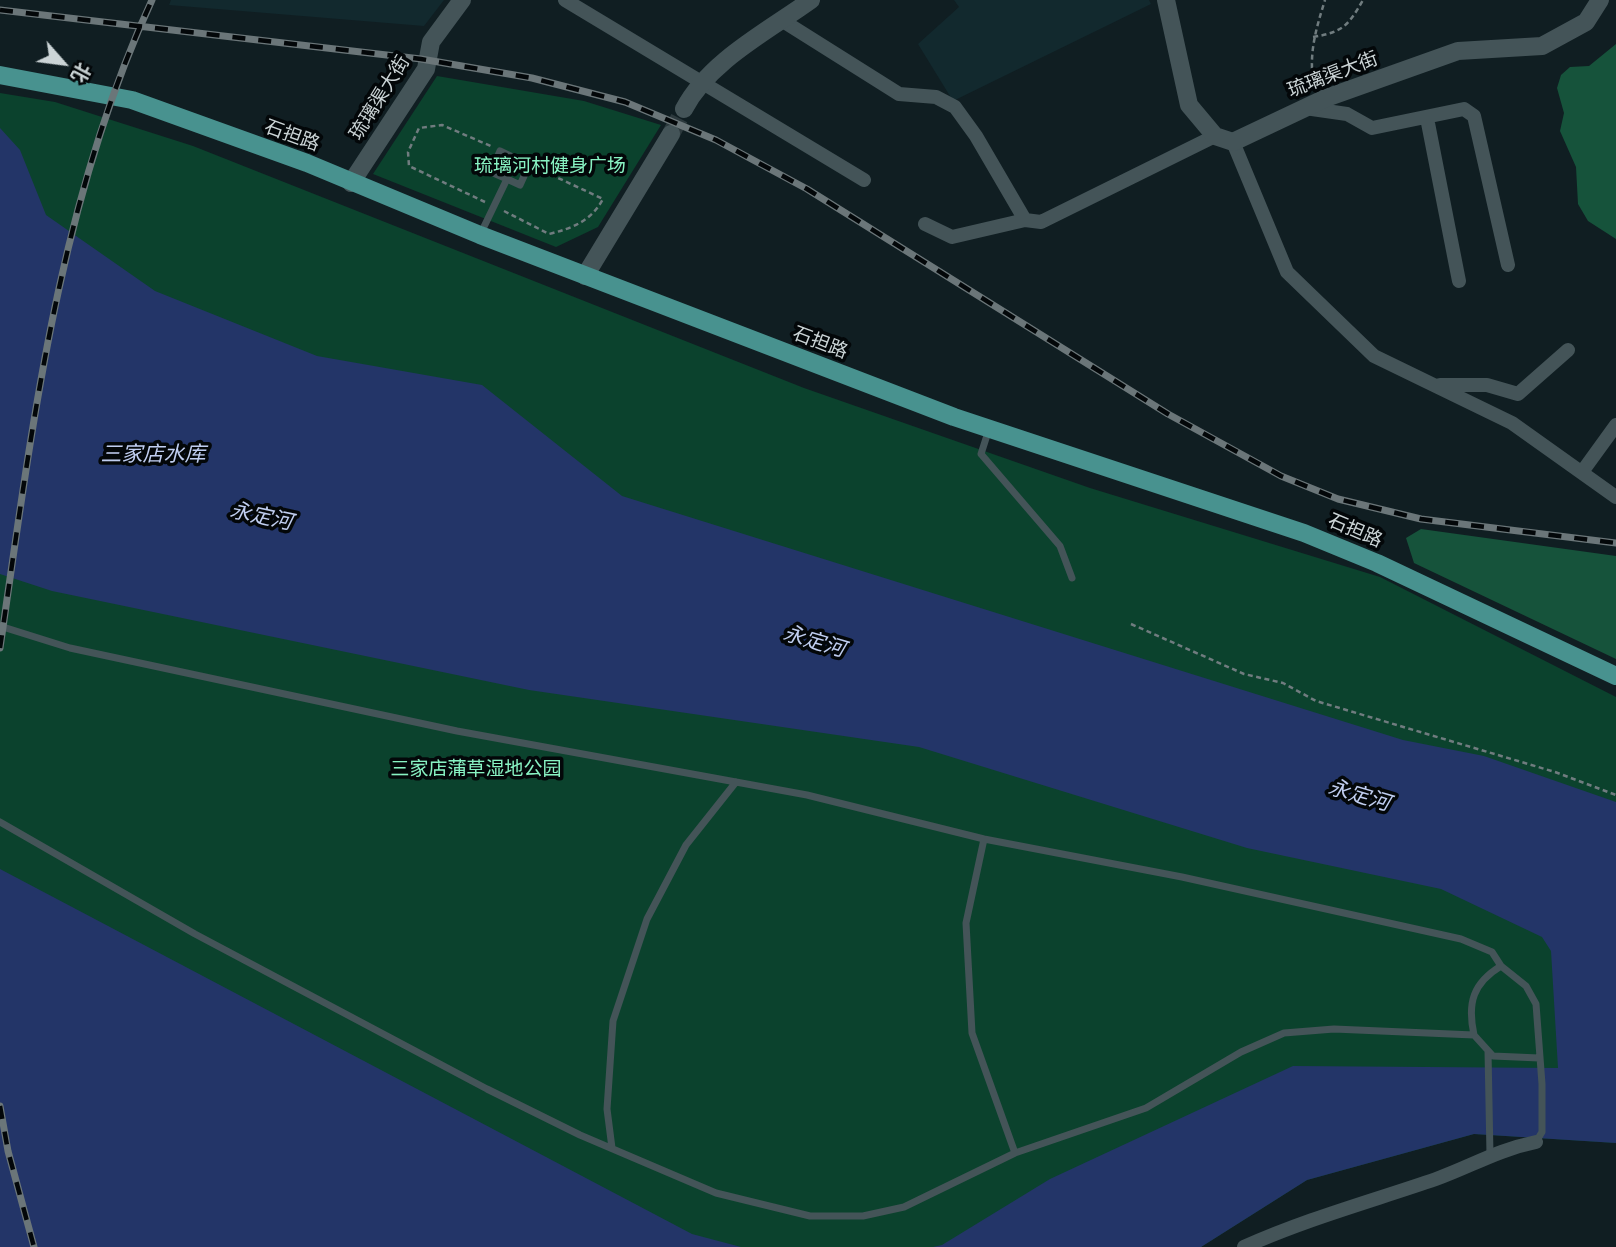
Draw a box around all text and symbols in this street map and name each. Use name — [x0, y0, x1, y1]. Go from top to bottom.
north arrow — [28, 28, 98, 98]
street label: 琉璃渠大街 — [1285, 47, 1381, 103]
street label: 琉璃渠大街 — [345, 52, 415, 144]
text: 北 — [66, 59, 97, 87]
street label: 石担路 — [261, 116, 323, 156]
park label: 琉璃河村健身广场 — [474, 156, 626, 178]
street label: 石担路 — [789, 322, 851, 364]
water label: 三家店水库 — [101, 442, 205, 468]
water label: 永定河 — [228, 498, 294, 536]
street label: 石担路 — [1324, 509, 1386, 553]
water label: 永定河 — [780, 621, 848, 663]
park label: 三家店蒲草湿地公园 — [391, 759, 561, 781]
water label: 永定河 — [1325, 775, 1393, 817]

